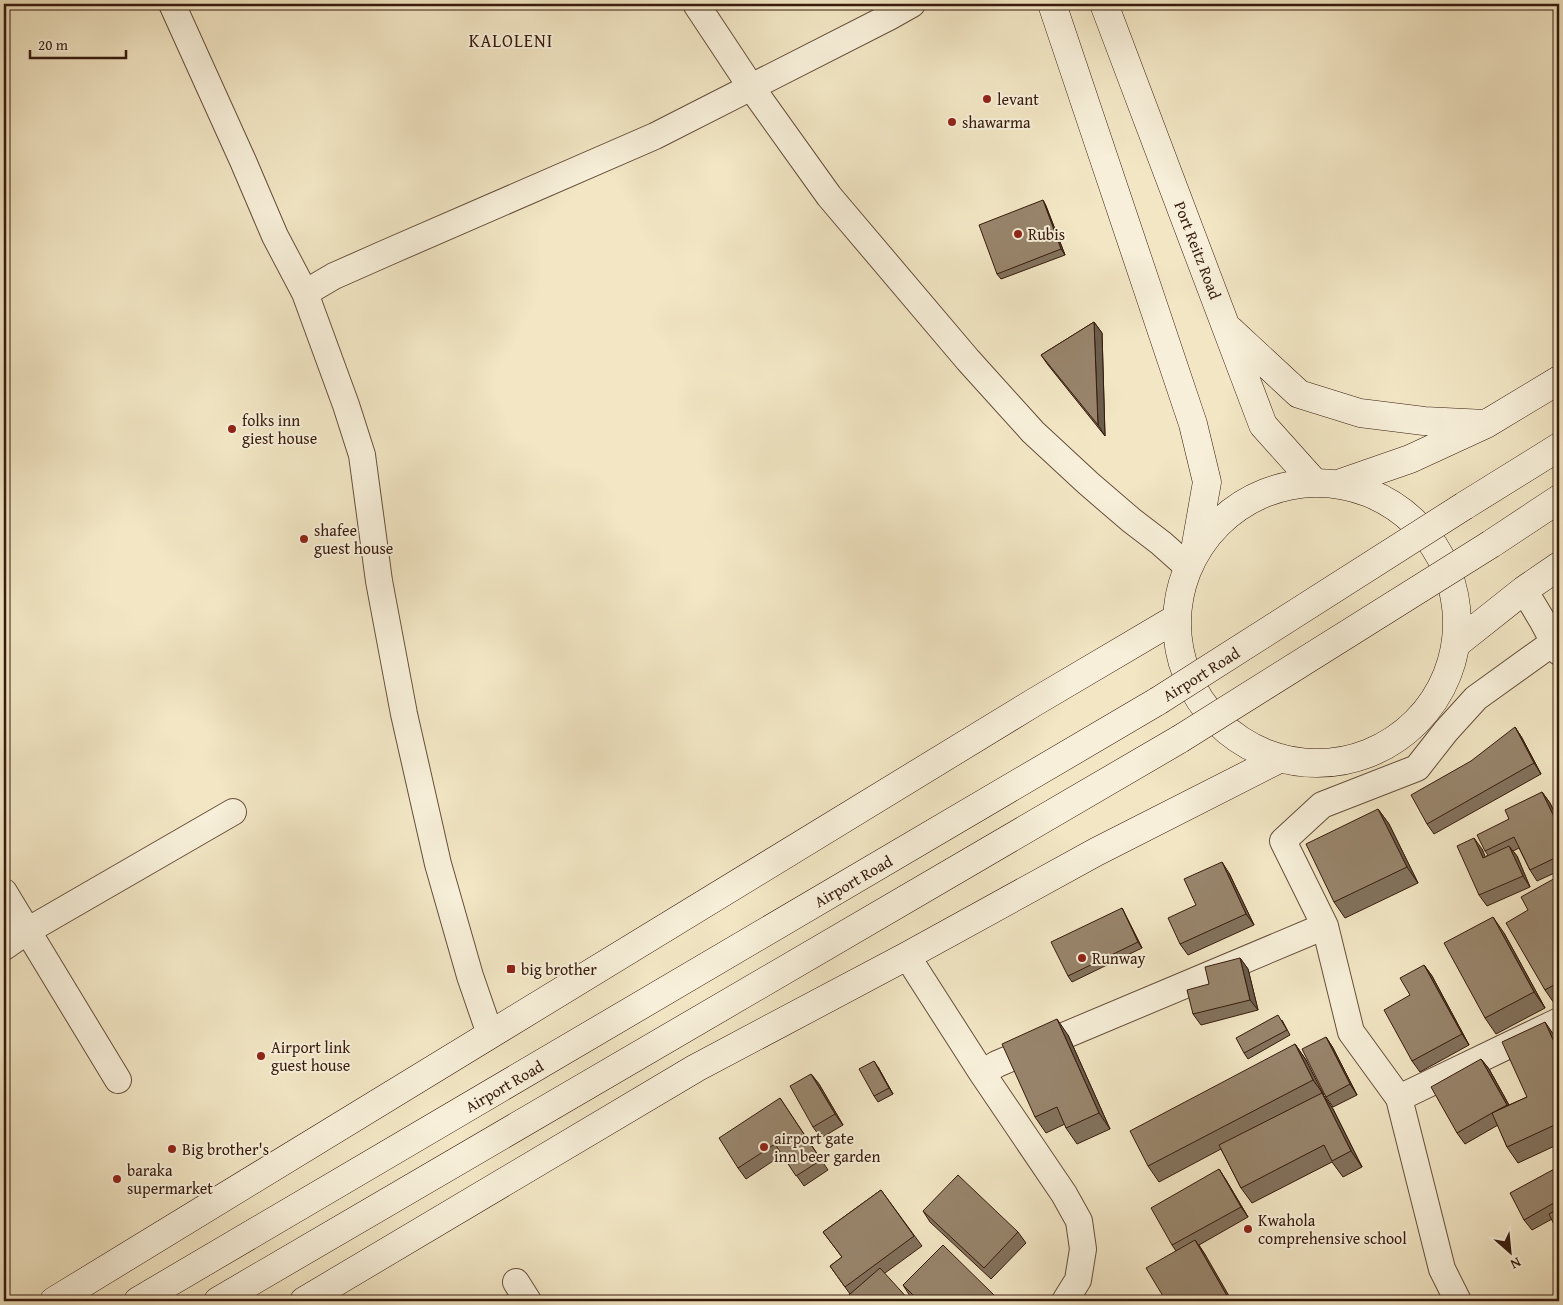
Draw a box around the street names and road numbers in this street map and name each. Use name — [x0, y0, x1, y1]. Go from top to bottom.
street label: Port Reitz Road — [1168, 197, 1228, 303]
street label: Airport Road — [1158, 641, 1245, 707]
street label: Airport Road — [809, 849, 897, 913]
street label: Airport Road — [460, 1054, 548, 1118]

